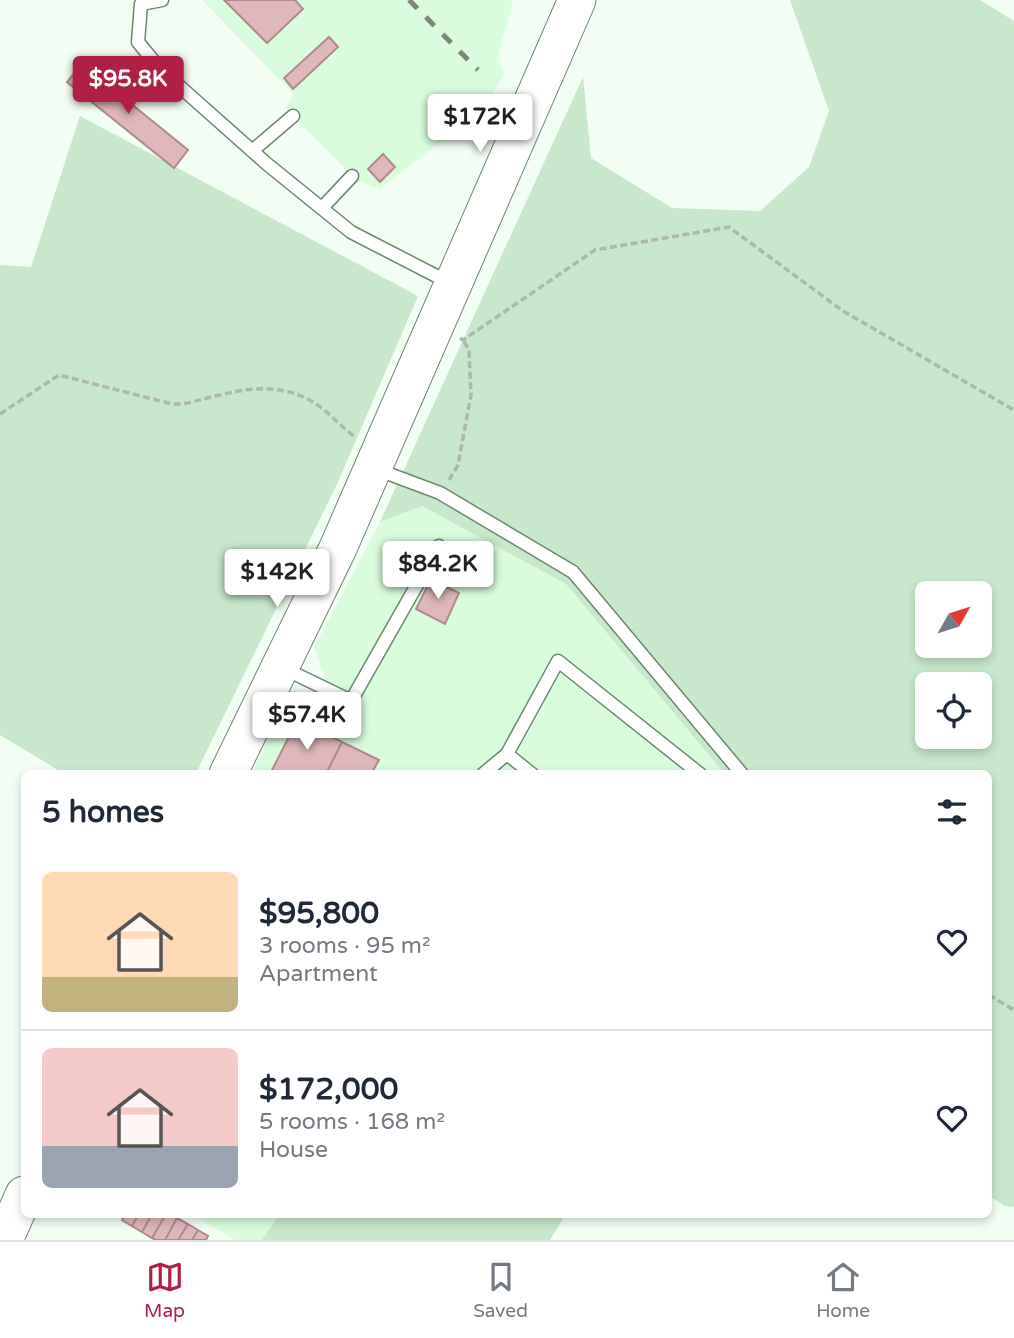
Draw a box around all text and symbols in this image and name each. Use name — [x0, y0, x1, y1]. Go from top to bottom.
pin: $95.8K — [71, 57, 185, 116]
text: $95.8K — [89, 65, 167, 93]
pin: $172K — [431, 94, 529, 154]
text: $172K — [444, 103, 516, 131]
pin: $84.2K — [381, 542, 495, 601]
pin: $142K — [228, 550, 326, 609]
text: $84.2K — [399, 550, 477, 578]
text: $142K — [241, 558, 313, 586]
north arrow — [915, 581, 992, 658]
map controls — [915, 581, 992, 749]
button: locate — [915, 672, 992, 749]
pin: $57.4K — [250, 692, 364, 752]
text: $57.4K — [268, 701, 346, 729]
icon: filters — [933, 793, 971, 831]
text: 5 homes — [42, 794, 164, 831]
text: $95,800 — [259, 895, 379, 932]
icon: home — [98, 900, 182, 984]
icon: heart — [933, 923, 971, 961]
text: 3 rooms · 95 m² — [259, 932, 430, 960]
text: Apartment — [259, 960, 378, 988]
text: $172,000 — [259, 1071, 398, 1108]
icon: home — [98, 1076, 182, 1160]
icon: heart — [933, 1099, 971, 1137]
text: 5 rooms · 168 m² — [259, 1108, 445, 1136]
text: House — [259, 1136, 328, 1164]
tab: Map — [144, 1258, 185, 1322]
tab: Saved — [473, 1258, 528, 1322]
tab: Home — [816, 1258, 870, 1322]

